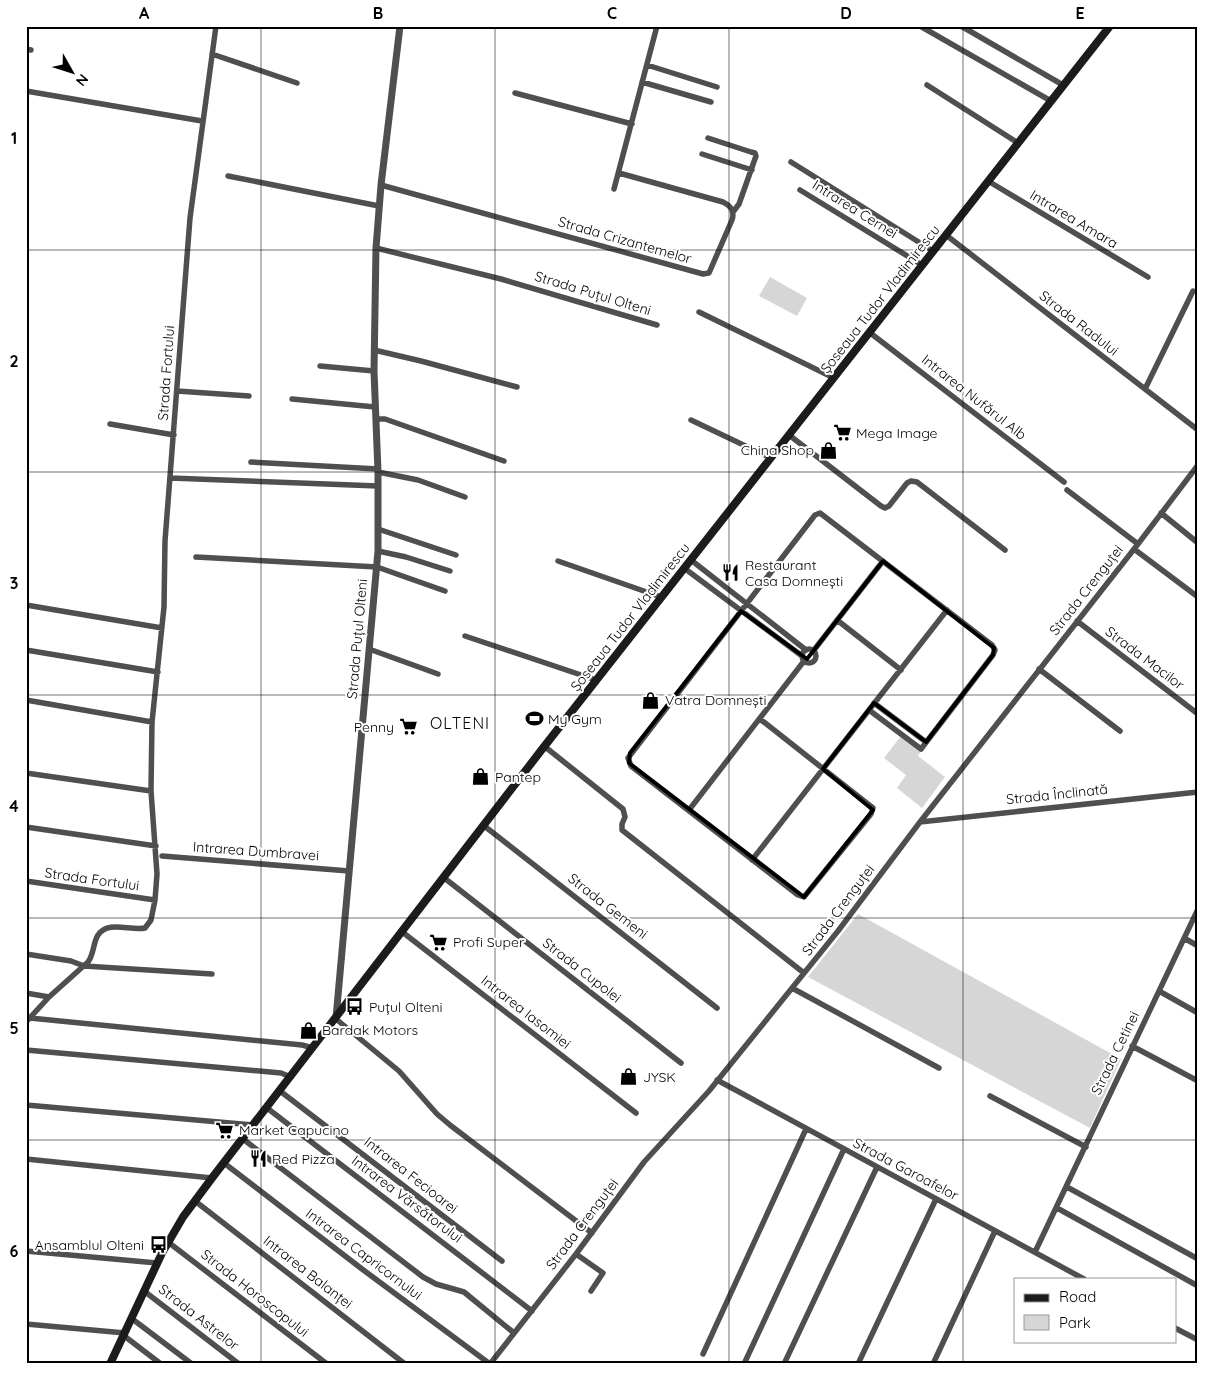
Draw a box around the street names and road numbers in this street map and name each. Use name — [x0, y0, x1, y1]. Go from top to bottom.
street label: Intrarea Cernei — [809, 176, 901, 242]
street label: Intrarea Amara — [1027, 186, 1121, 252]
street label: Strada Crizantemelor — [556, 212, 694, 268]
street label: Șoseaua Tudor Vladimirescu — [816, 221, 944, 377]
street label: Strada Puțul Olteni — [533, 267, 653, 319]
street label: Strada Radului — [1036, 286, 1122, 360]
street label: Strada Fortului — [154, 325, 178, 421]
street label: Intrarea Nufărul Alb — [918, 350, 1030, 444]
street label: Șoseaua Tudor Vladimirescu — [566, 539, 694, 695]
street label: Strada Crenguței — [1045, 541, 1127, 639]
street label: Strada Puțul Olteni — [343, 578, 371, 700]
street label: Strada Macilor — [1102, 622, 1189, 694]
street label: Strada Înclinată — [1005, 780, 1109, 808]
street label: Intrarea Dumbravei — [192, 838, 320, 864]
street label: Strada Crenguței — [798, 861, 878, 959]
street label: Strada Fortului — [43, 863, 141, 895]
street label: Strada Gemeni — [564, 869, 652, 943]
street label: Strada Cupolei — [539, 934, 625, 1006]
street label: Intrarea Iasomiei — [477, 971, 575, 1053]
street label: Strada Cetinei — [1087, 1008, 1143, 1098]
street label: Intrarea Fecioarei — [360, 1133, 462, 1217]
street label: Strada Garoafelor — [850, 1134, 962, 1205]
street label: Intrarea Vărsătorului — [348, 1151, 466, 1247]
street label: Strada Crenguței — [542, 1175, 622, 1273]
street label: Intrarea Capricornului — [302, 1204, 426, 1304]
street label: Intrarea Balanței — [260, 1232, 356, 1312]
street label: Strada Horoscopului — [197, 1245, 313, 1341]
street label: Strada Astrelor — [155, 1280, 243, 1354]

